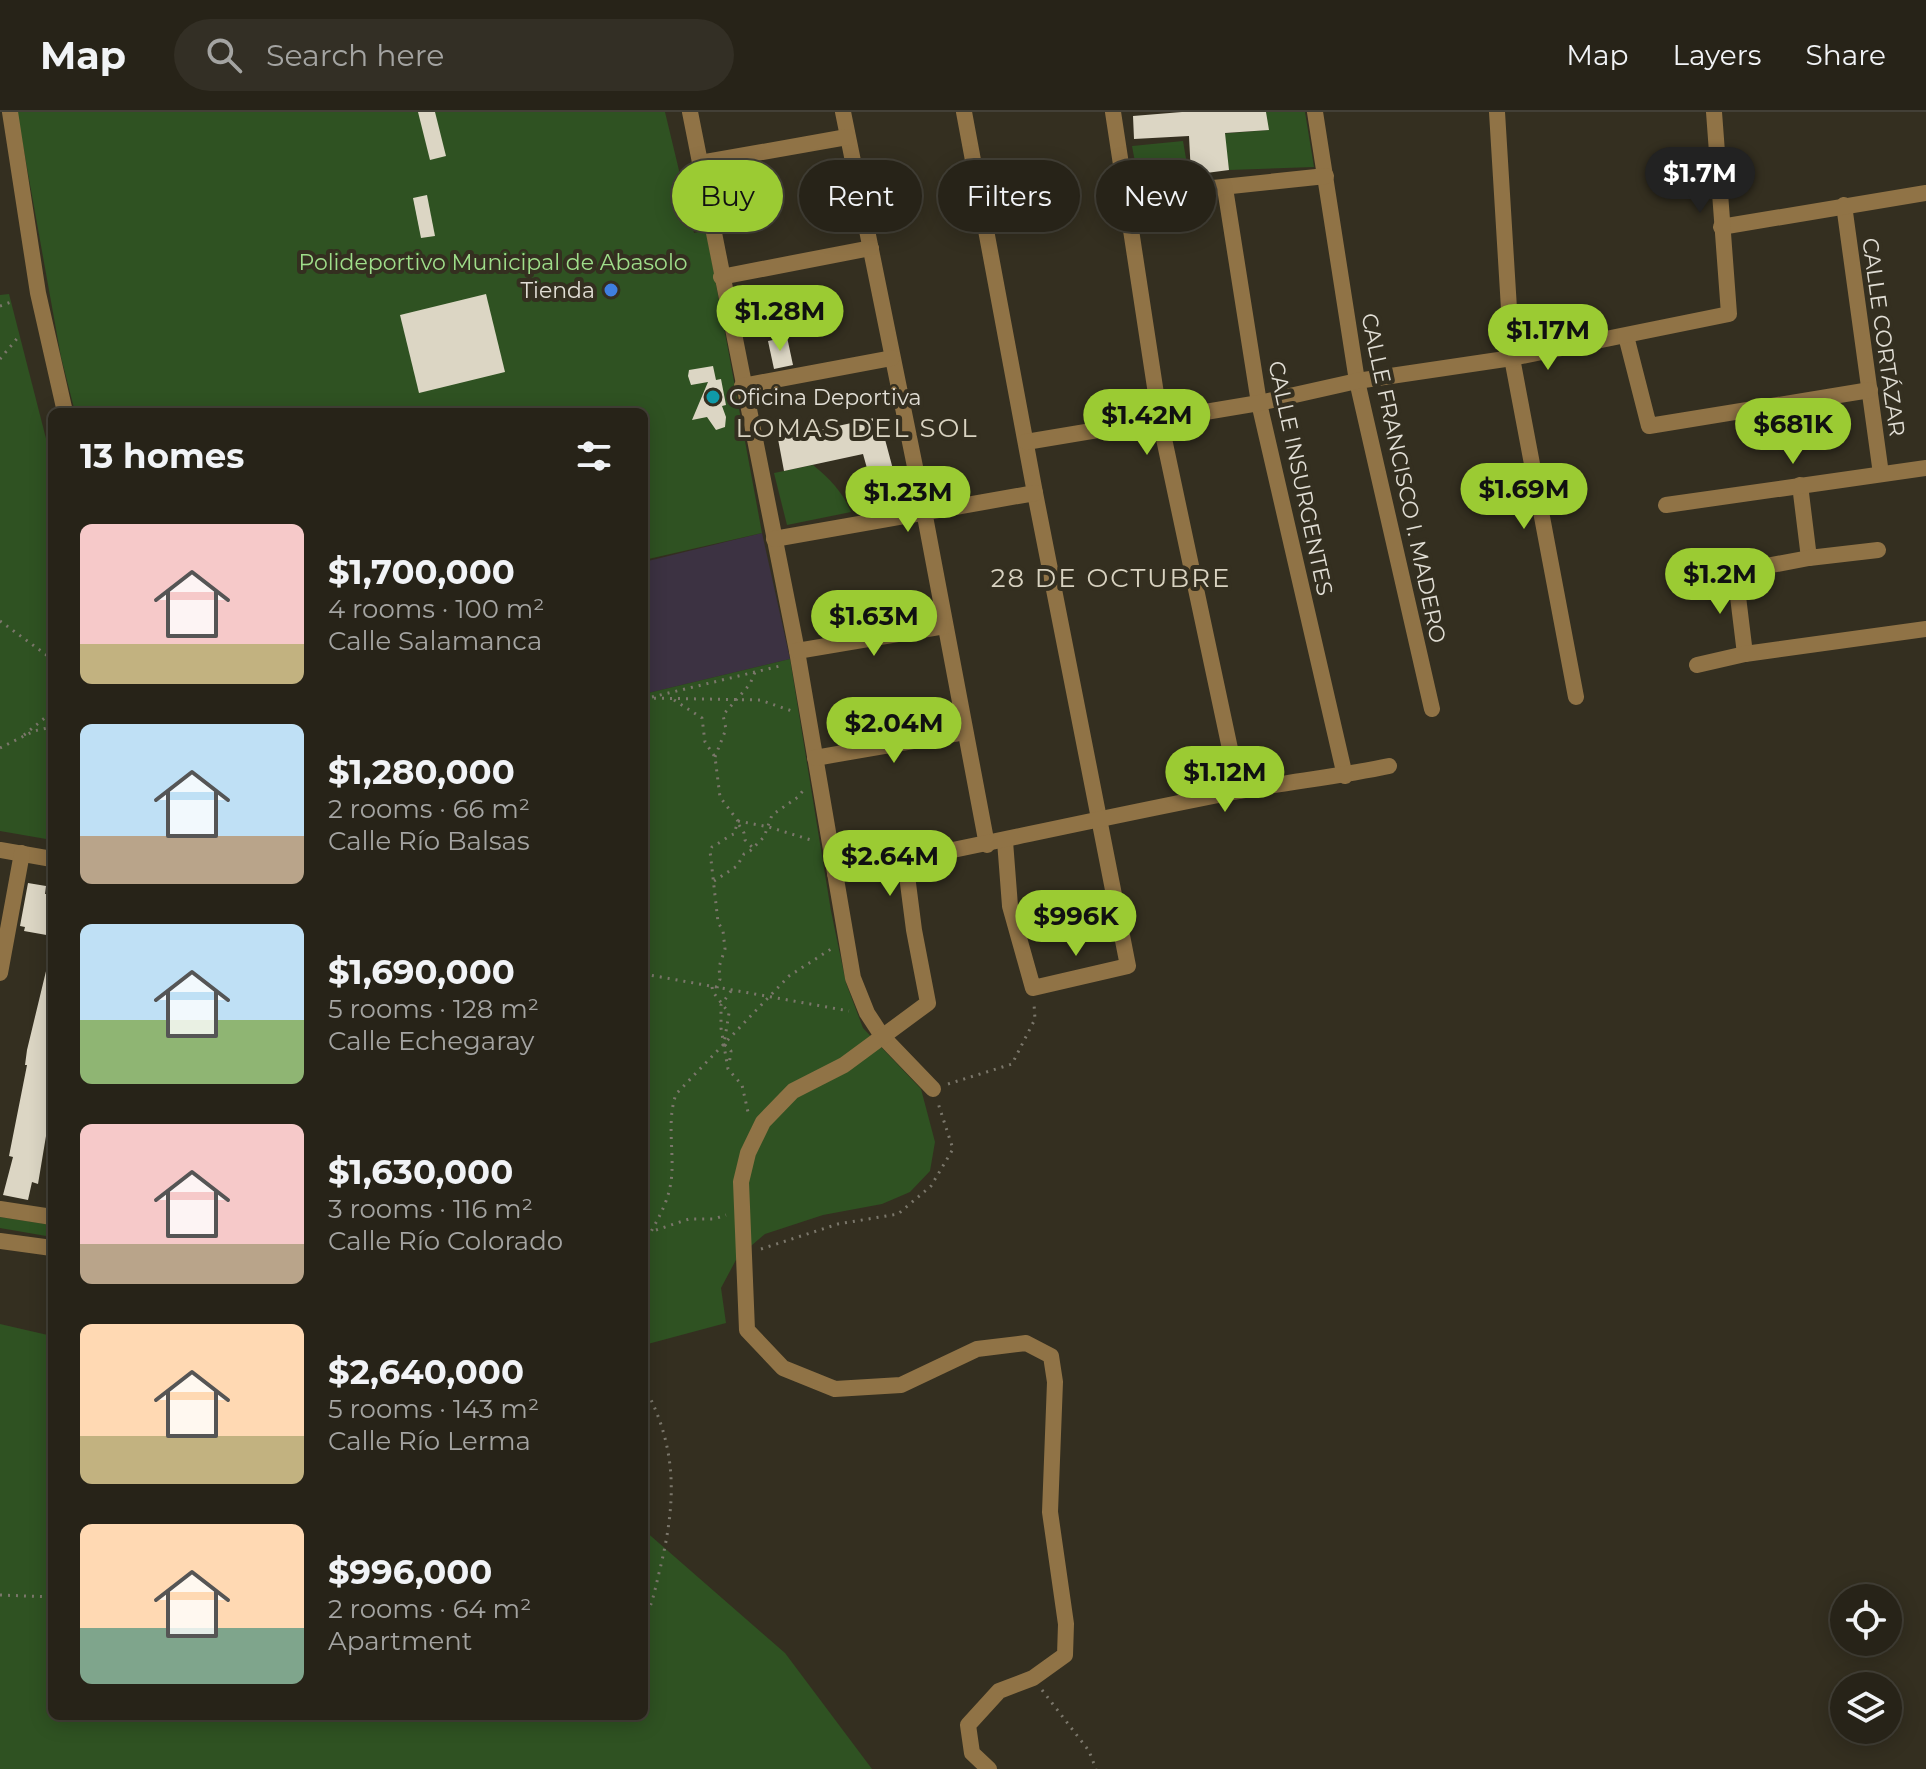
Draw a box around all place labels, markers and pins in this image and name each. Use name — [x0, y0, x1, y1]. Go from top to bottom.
pin: $1.7M — [1644, 147, 1756, 215]
place label: Tienda — [520, 277, 595, 304]
marker: Tienda — [602, 281, 620, 299]
pin: $1.28M — [715, 285, 845, 353]
pin: $1.17M — [1483, 304, 1613, 372]
place label: Oficina Deportiva — [729, 384, 921, 411]
marker: Oficina Deportiva — [704, 388, 722, 406]
pin: $1.42M — [1082, 389, 1212, 457]
pin: $681K — [1737, 398, 1849, 466]
pin: $1.69M — [1459, 463, 1589, 531]
pin: $1.23M — [843, 466, 973, 534]
pin: $1.2M — [1664, 548, 1776, 616]
pin: $1.63M — [809, 590, 939, 658]
pin: $2.04M — [829, 697, 959, 765]
pin: $1.12M — [1160, 746, 1290, 814]
pin: $2.64M — [825, 830, 955, 898]
pin: $996K — [1020, 890, 1132, 958]

